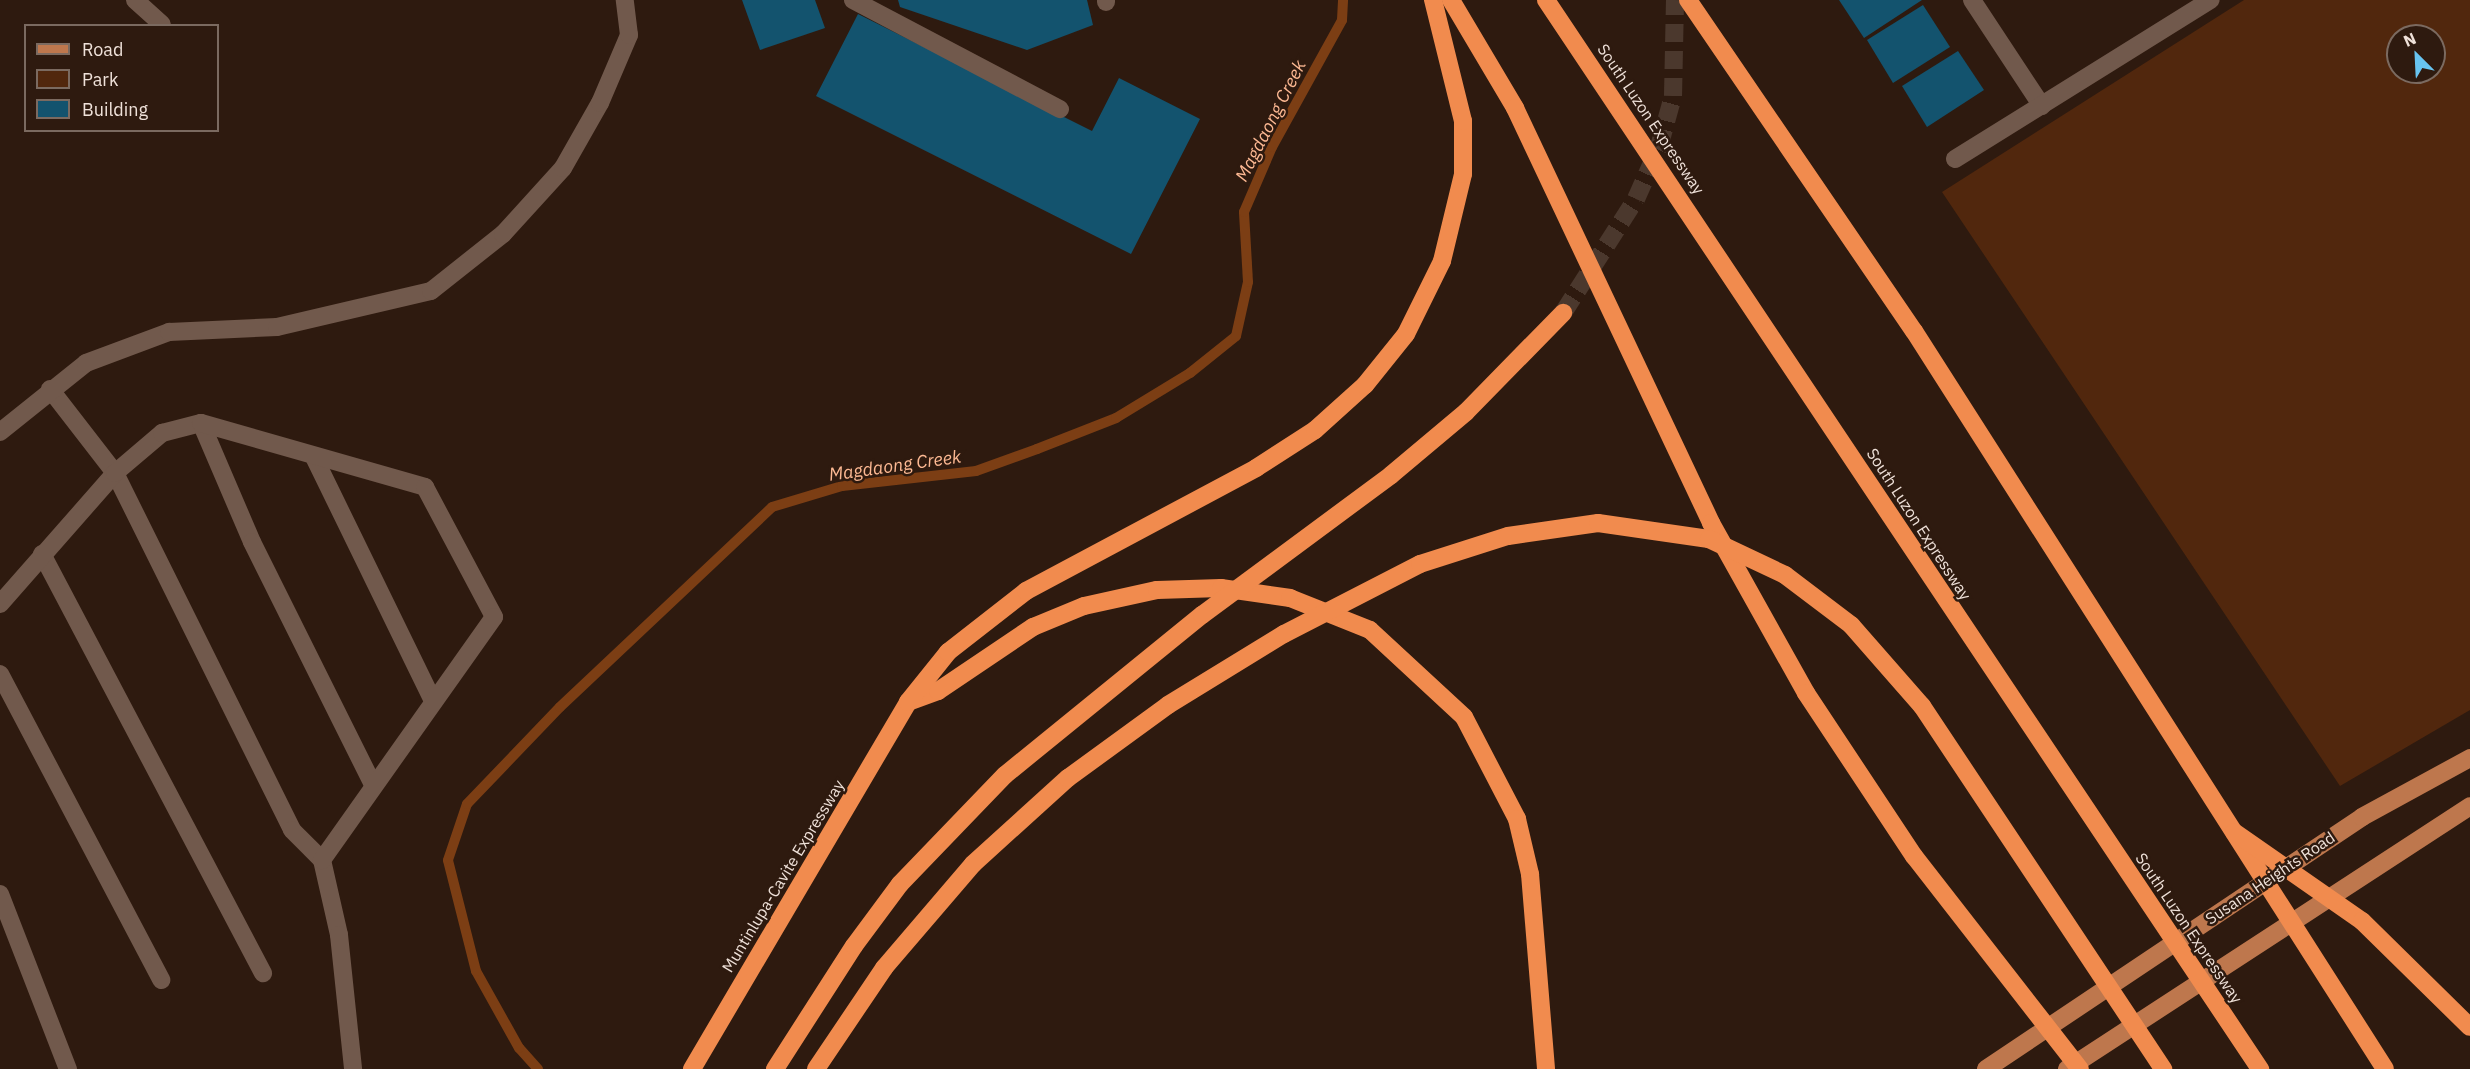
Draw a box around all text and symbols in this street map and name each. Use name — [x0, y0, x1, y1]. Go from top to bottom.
legend — [24, 24, 219, 132]
north arrow — [2386, 24, 2446, 84]
text: N — [2400, 28, 2419, 51]
text: Road — [82, 38, 123, 61]
street label: South Luzon Expressway — [1594, 40, 1708, 198]
water label: Magdaong Creek — [1231, 57, 1311, 185]
text: Park — [82, 68, 118, 91]
text: Building — [82, 98, 148, 121]
street label: South Luzon Expressway — [1863, 445, 1975, 603]
water label: Magdaong Creek — [828, 446, 962, 486]
street label: Muntinlupa-Cavite Expressway — [718, 776, 848, 976]
street label: Susana Heights Road — [2202, 828, 2338, 928]
street label: South Luzon Expressway — [2132, 849, 2246, 1007]

